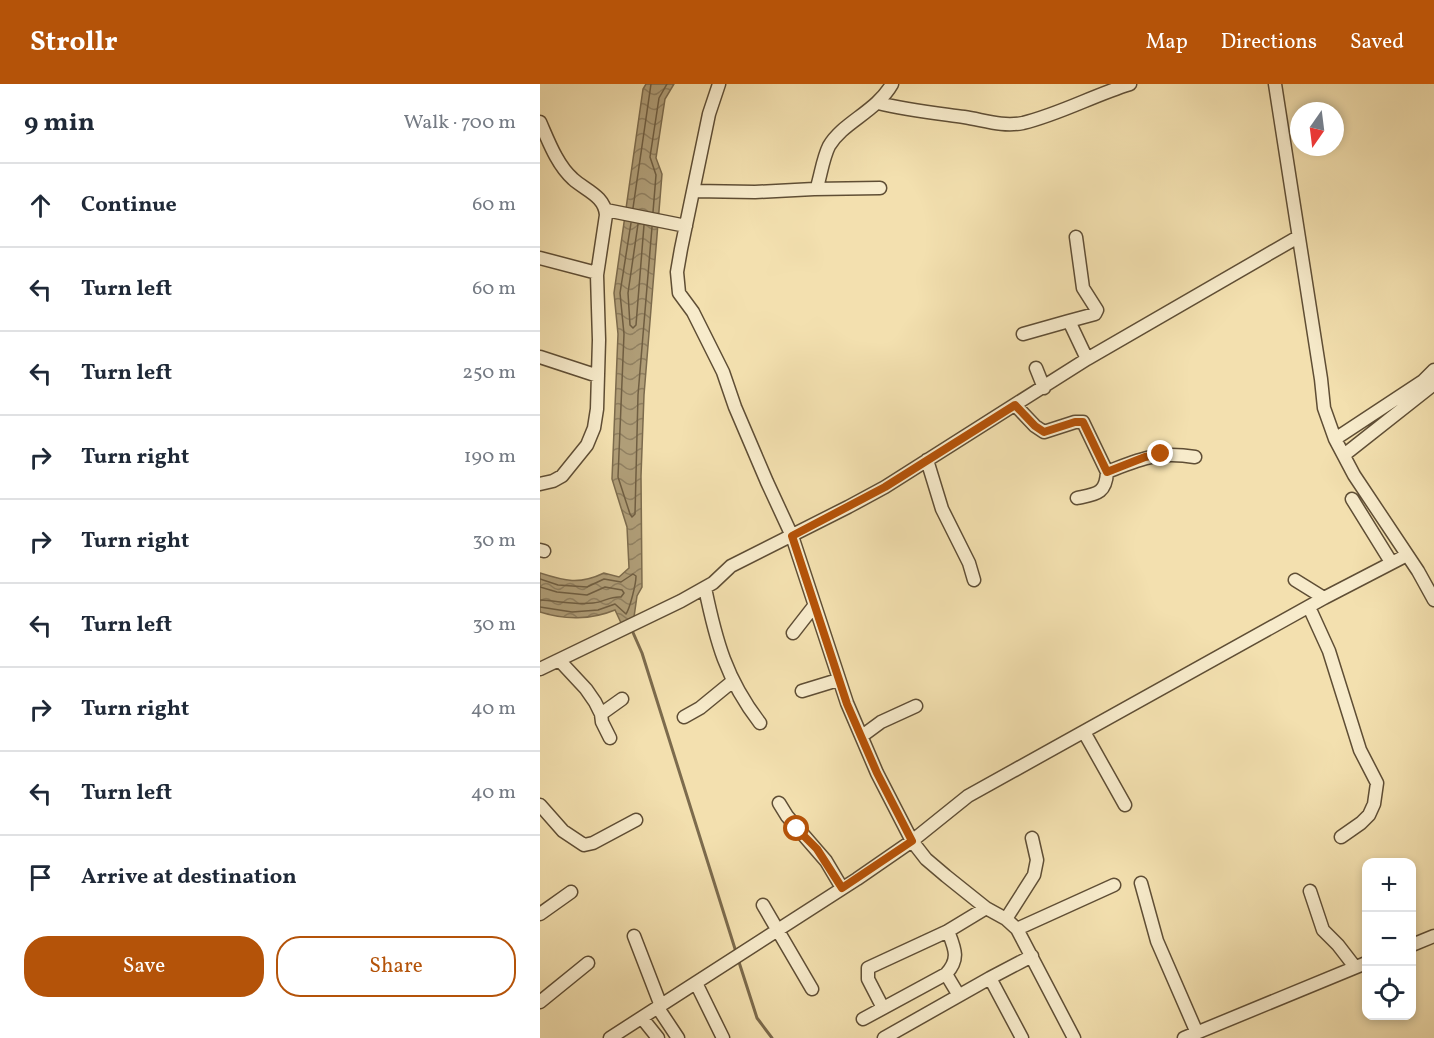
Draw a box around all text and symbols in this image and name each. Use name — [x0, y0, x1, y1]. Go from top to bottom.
text: Strollr — [30, 23, 118, 62]
text: Map — [1146, 28, 1188, 57]
text: Directions — [1221, 28, 1317, 57]
text: Saved — [1350, 28, 1404, 57]
north arrow — [1290, 102, 1344, 156]
text: 9 min — [24, 105, 95, 141]
text: Walk · 700 m — [404, 109, 516, 137]
icon: ahead — [24, 189, 57, 222]
text: Continue — [81, 190, 177, 221]
text: 60 m — [472, 191, 516, 219]
icon: left — [24, 273, 57, 306]
text: Turn left — [81, 274, 172, 305]
text: 60 m — [472, 275, 516, 303]
icon: left — [24, 357, 57, 390]
text: Turn left — [81, 358, 172, 389]
text: 250 m — [462, 359, 516, 387]
route end — [1147, 440, 1173, 466]
icon: right — [24, 441, 57, 474]
text: Turn right — [81, 442, 189, 473]
text: 190 m — [464, 443, 516, 471]
icon: right — [24, 525, 57, 558]
text: Turn right — [81, 526, 189, 557]
text: 30 m — [472, 527, 516, 555]
icon: left — [24, 609, 57, 642]
text: Turn left — [81, 610, 172, 641]
text: 30 m — [472, 611, 516, 639]
icon: right — [24, 693, 57, 726]
text: Turn right — [81, 694, 189, 725]
text: 40 m — [471, 695, 516, 723]
icon: left — [24, 777, 57, 810]
text: Turn left — [81, 778, 172, 809]
text: 40 m — [471, 779, 516, 807]
route start — [783, 815, 809, 841]
map controls — [1362, 858, 1416, 1020]
button: + — [1362, 858, 1416, 912]
icon: arrive — [24, 861, 57, 894]
text: Arrive at destination — [81, 862, 297, 893]
button: − — [1362, 912, 1416, 966]
button: Save — [24, 936, 264, 997]
button: Share — [276, 936, 516, 997]
button: locate — [1362, 966, 1416, 1020]

